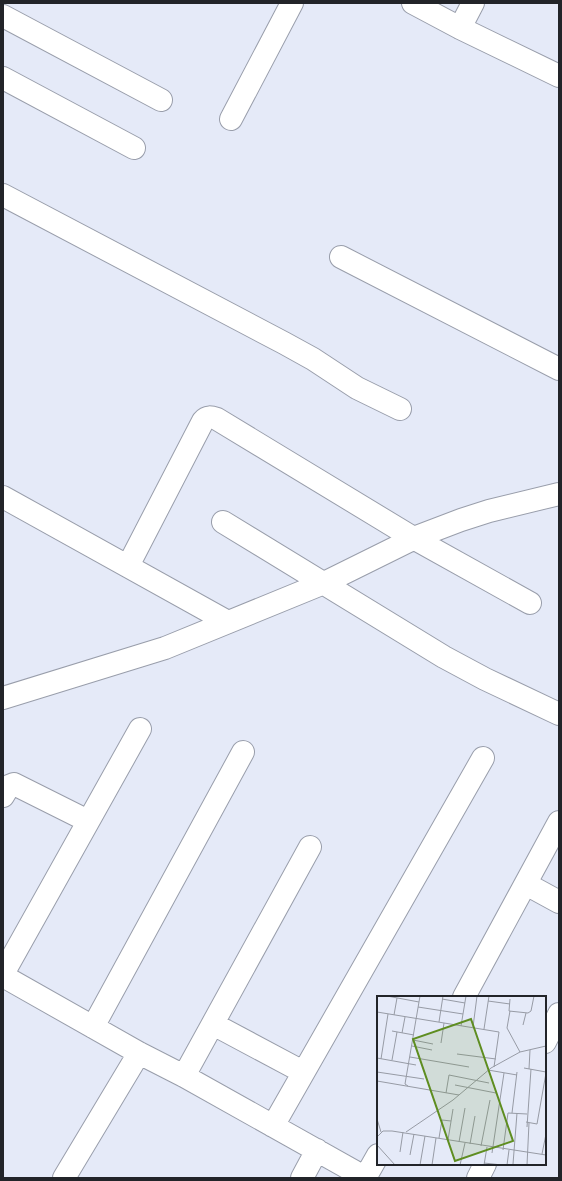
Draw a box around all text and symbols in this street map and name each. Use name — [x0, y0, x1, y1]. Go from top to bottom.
inset map — [377, 996, 546, 1165]

